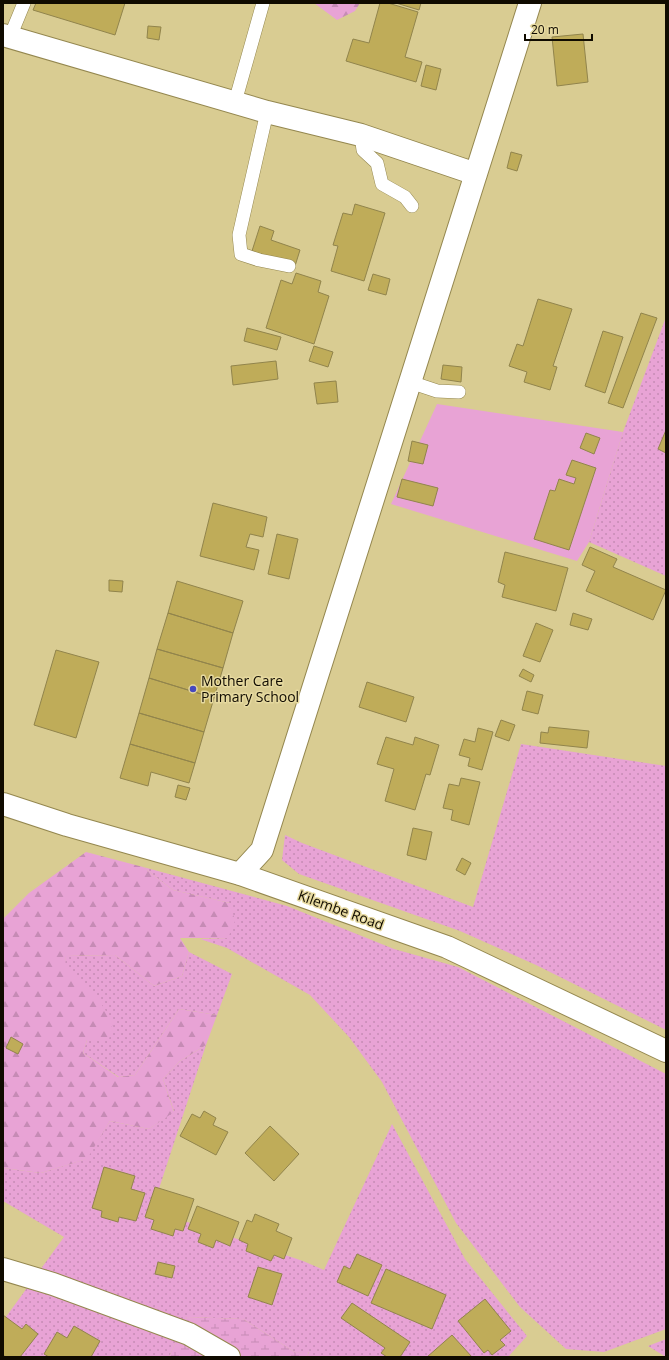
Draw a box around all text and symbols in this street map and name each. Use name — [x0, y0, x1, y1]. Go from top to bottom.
scale bar — [525, 16, 592, 42]
text: 20 m — [531, 21, 559, 38]
place label: Mother Care Primary School — [201, 671, 299, 706]
marker: Mother Care Primary School — [188, 684, 198, 694]
street label: Kilembe Road — [296, 885, 387, 934]

